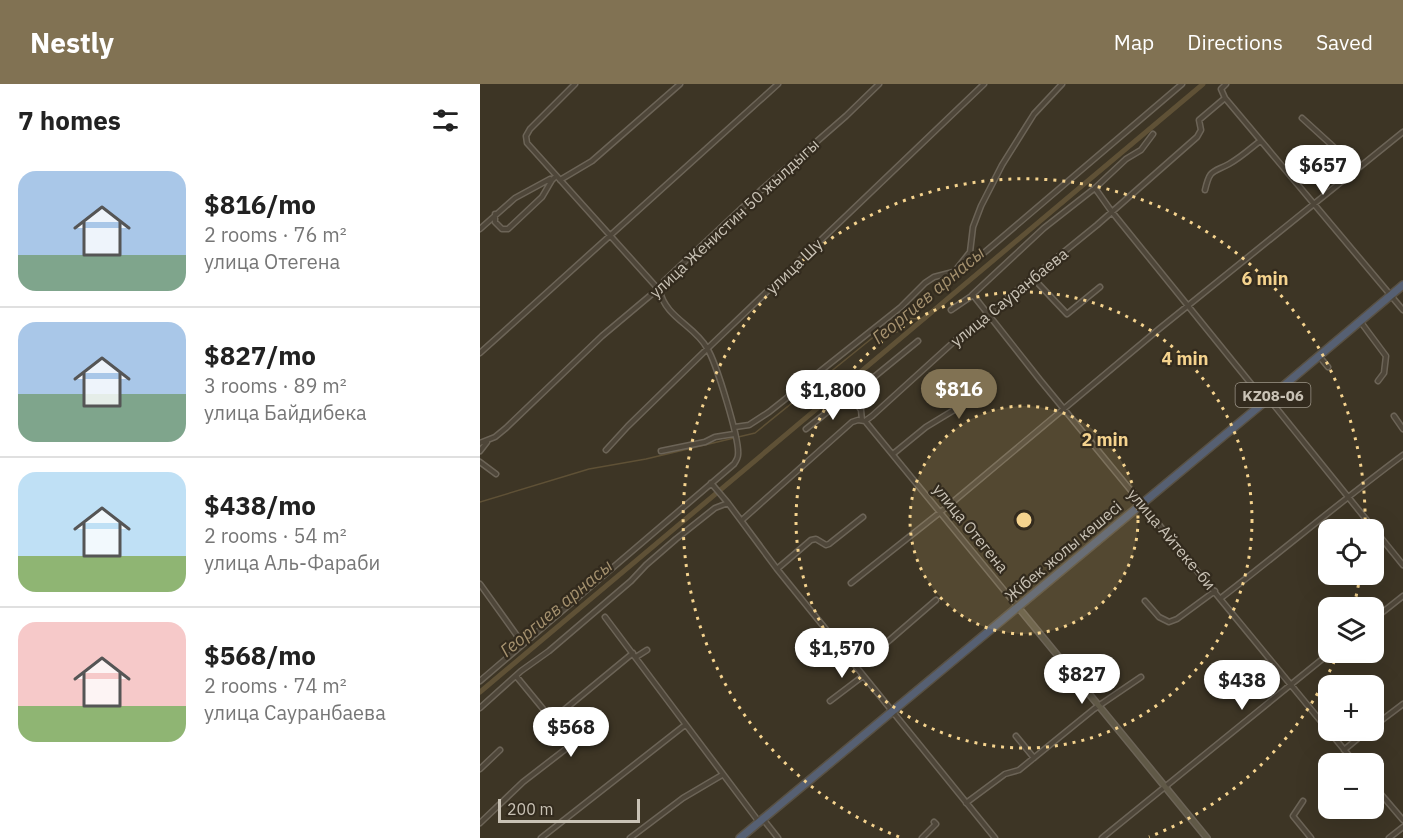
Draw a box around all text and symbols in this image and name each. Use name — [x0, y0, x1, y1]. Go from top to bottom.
text: Nestly — [30, 24, 114, 61]
text: Map — [1114, 28, 1154, 56]
text: Directions — [1187, 28, 1283, 56]
text: Saved — [1316, 28, 1373, 56]
text: 7 homes — [18, 103, 121, 137]
icon: filters — [429, 104, 462, 137]
street label: улица Женистин 50 жылдыгы — [645, 134, 823, 302]
pin: $657 — [1287, 145, 1359, 196]
text: $657 — [1299, 151, 1347, 178]
text: $816/mo — [204, 187, 316, 221]
icon: home — [66, 195, 138, 267]
text: 2 rooms · 76 m² — [204, 221, 347, 248]
street label: улица Шу — [761, 234, 827, 298]
water label: Георгиев арнасы — [867, 241, 989, 349]
street label: улица Сауранбаева — [946, 243, 1072, 351]
text: улица Отегена — [204, 248, 340, 275]
text: 6 min — [1241, 267, 1289, 290]
text: $827/mo — [204, 338, 316, 372]
icon: home — [66, 346, 138, 418]
text: 4 min — [1161, 347, 1209, 370]
pin: $816 — [923, 369, 995, 420]
pin: $1,800 — [784, 370, 882, 421]
text: 3 rooms · 89 m² — [204, 372, 347, 399]
text: $816 — [935, 375, 983, 402]
text: $1,800 — [800, 376, 866, 403]
road number: KZ08-06 — [1236, 383, 1310, 407]
text: улица Байдибека — [204, 399, 367, 426]
text: 2 min — [1081, 428, 1129, 451]
street label: улица Отегена — [929, 479, 1013, 577]
street label: улица Айтеке-би — [1124, 484, 1220, 594]
text: $438/mo — [204, 488, 316, 522]
icon: home — [66, 496, 138, 568]
street label: Жібек жолы көшесі — [1001, 496, 1125, 606]
centre of rings — [1014, 510, 1034, 530]
map controls — [1318, 519, 1384, 819]
button: locate — [1318, 519, 1384, 585]
text: 2 rooms · 54 m² — [204, 522, 347, 549]
text: улица Аль-Фараби — [204, 549, 380, 576]
water label: Георгиев арнасы — [495, 554, 617, 662]
button: layers — [1318, 597, 1384, 663]
pin: $1,570 — [793, 628, 891, 679]
text: $1,570 — [809, 634, 875, 661]
text: $568/mo — [204, 638, 316, 672]
icon: home — [66, 646, 138, 718]
pin: $827 — [1046, 654, 1118, 705]
text: $827 — [1058, 660, 1106, 687]
pin: $438 — [1206, 660, 1278, 711]
text: $438 — [1218, 666, 1266, 693]
text: 2 rooms · 74 m² — [204, 672, 347, 699]
button: + — [1318, 675, 1384, 741]
text: улица Сауранбаева — [204, 699, 386, 726]
pin: $568 — [535, 707, 607, 758]
text: $568 — [547, 713, 595, 740]
button: − — [1318, 753, 1384, 819]
scale bar — [498, 796, 640, 824]
text: 200 m — [507, 799, 554, 819]

